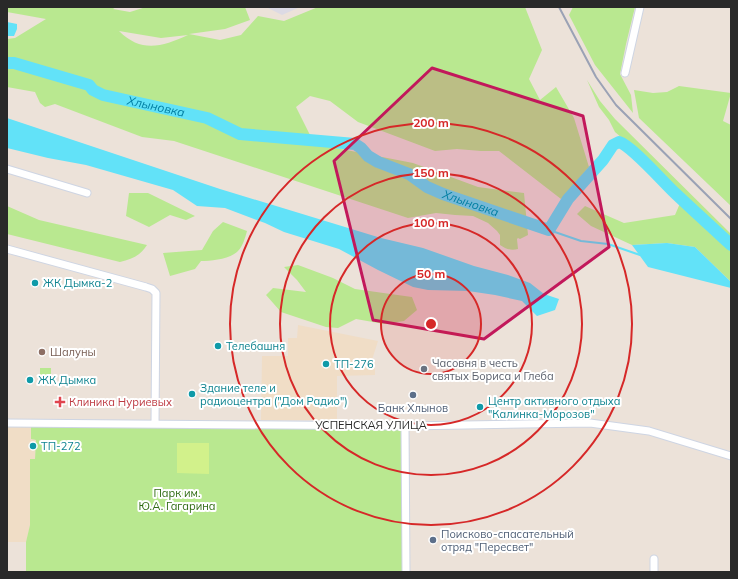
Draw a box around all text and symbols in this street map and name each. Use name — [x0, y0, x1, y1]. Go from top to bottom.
water label: Хлыновка — [125, 92, 186, 120]
text: 200 m — [413, 115, 449, 130]
text: 150 m — [413, 165, 449, 180]
water label: Хлыновка — [440, 186, 501, 219]
text: 100 m — [413, 215, 449, 230]
text: 50 m — [417, 266, 445, 281]
place label: ЖК Дымка-2 — [43, 276, 113, 290]
marker: ЖК Дымка-2 — [30, 278, 40, 288]
centre of rings — [424, 317, 438, 331]
place label: Телебашня — [226, 339, 285, 353]
marker: Телебашня — [213, 341, 223, 351]
place label: Шалуны — [50, 345, 96, 359]
marker: Шалуны — [37, 347, 47, 357]
place label: Часовня в честь святых Бориса и Глеба — [432, 356, 554, 383]
place label: ТП-276 — [334, 357, 374, 371]
marker: ТП-276 — [321, 359, 331, 369]
marker: Часовня в честь святых Бориса и Глеба — [419, 364, 429, 374]
place label: ЖК Дымка — [38, 373, 96, 387]
marker: ЖК Дымка — [25, 375, 35, 385]
place label: Здание теле и радиоцентра ("Дом Радио") — [200, 381, 348, 408]
marker: Здание теле и радиоцентра ("Дом Радио") — [187, 389, 197, 399]
marker: Банк Хлынов — [408, 390, 418, 400]
place label: Центр активного отдыха "Калинка-Морозов" — [488, 394, 620, 421]
place label: Клиника Нуриевых — [69, 395, 172, 409]
marker: Клиника Нуриевых — [54, 396, 66, 408]
place label: Банк Хлынов — [378, 401, 448, 415]
marker: Центр активного отдыха "Калинка-Морозов" — [475, 402, 485, 412]
street label: УСПЕНСКАЯ УЛИЦА — [314, 418, 427, 432]
place label: ТП-272 — [41, 439, 81, 453]
marker: ТП-272 — [28, 441, 38, 451]
park label: Парк им. Ю.А. Гагарина — [139, 486, 216, 513]
place label: Поисково-спасательный отряд "Пересвет" — [441, 527, 574, 554]
marker: Поисково-спасательный отряд "Пересвет" — [428, 535, 438, 545]

